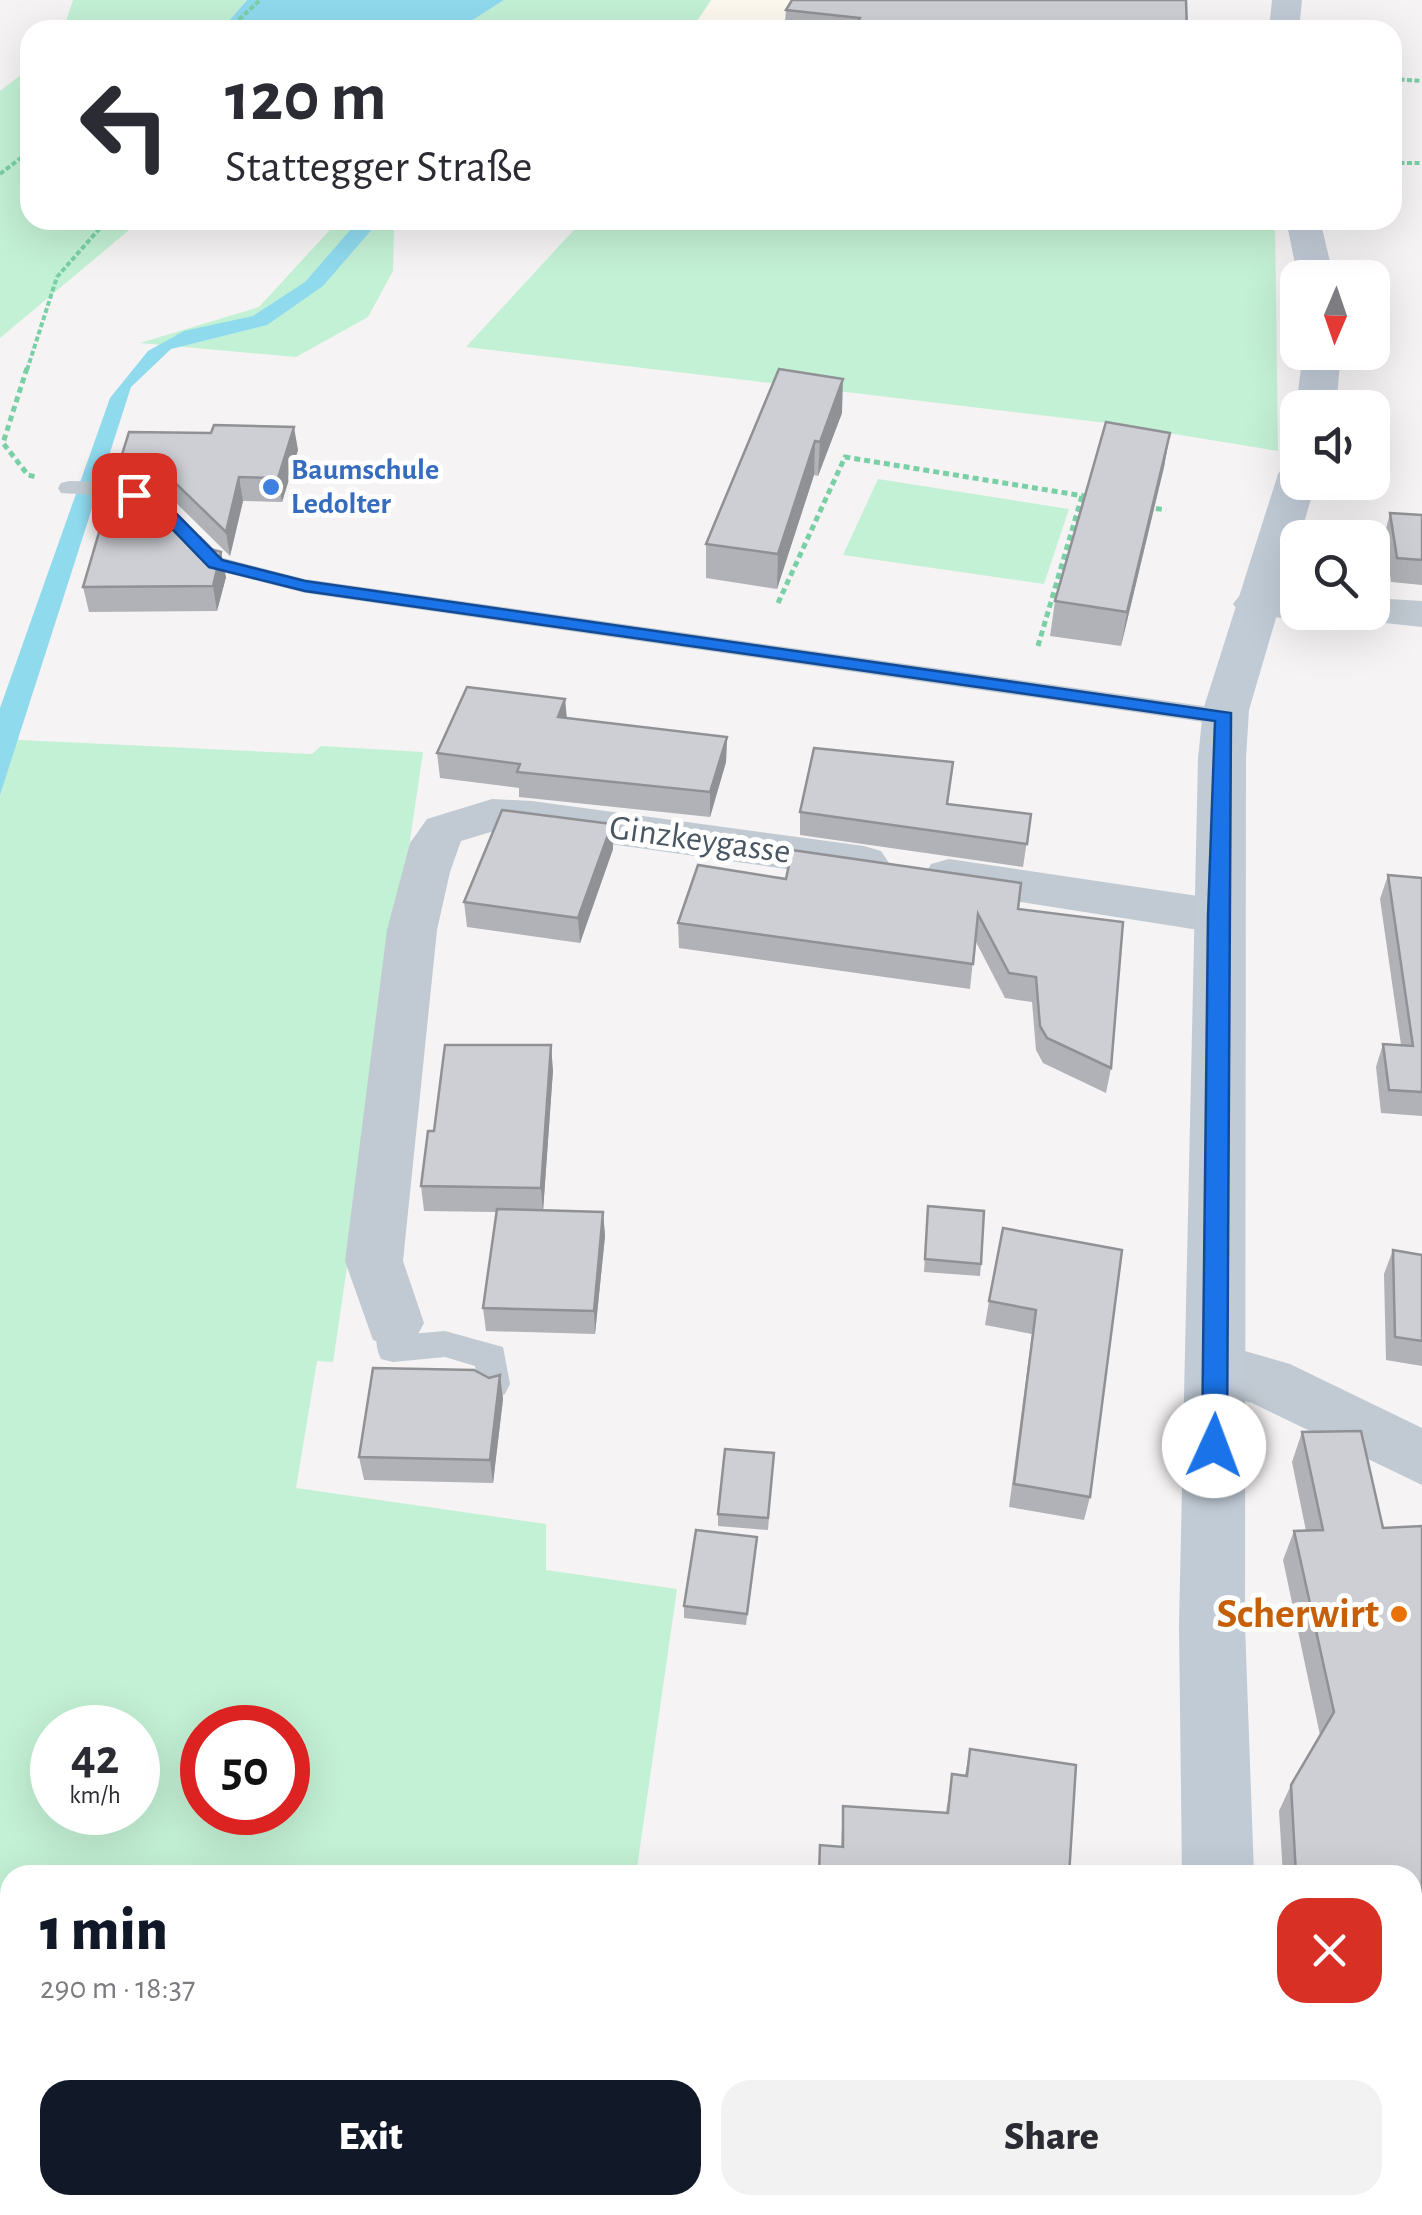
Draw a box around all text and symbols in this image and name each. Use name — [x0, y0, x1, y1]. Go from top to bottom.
icon: left — [60, 60, 190, 190]
text: 120 m — [225, 63, 387, 133]
text: Stattegger Straße — [225, 145, 532, 190]
north arrow — [1280, 260, 1390, 370]
map controls — [1280, 260, 1390, 630]
button: sound — [1280, 390, 1390, 500]
pin — [92, 453, 177, 538]
place label: Baumschule Ledolter — [291, 455, 439, 519]
icon: arrive — [107, 468, 162, 523]
marker: Baumschule Ledolter — [260, 476, 282, 498]
button: search — [1280, 520, 1390, 630]
street label: Ginzkeygasse — [607, 810, 793, 870]
position arrow — [1162, 1394, 1266, 1498]
place label: Scherwirt — [1216, 1593, 1379, 1635]
marker: Scherwirt — [1388, 1603, 1410, 1625]
speed limit sign: 50 — [180, 1705, 310, 1835]
text: 42 — [71, 1733, 119, 1783]
text: km/h — [69, 1783, 121, 1808]
button: close — [1277, 1898, 1382, 2003]
text: 1 min — [40, 1901, 168, 1961]
text: 290 m · 18:37 — [40, 1972, 195, 2004]
button: Exit — [40, 2080, 701, 2195]
button: Share — [721, 2080, 1382, 2195]

